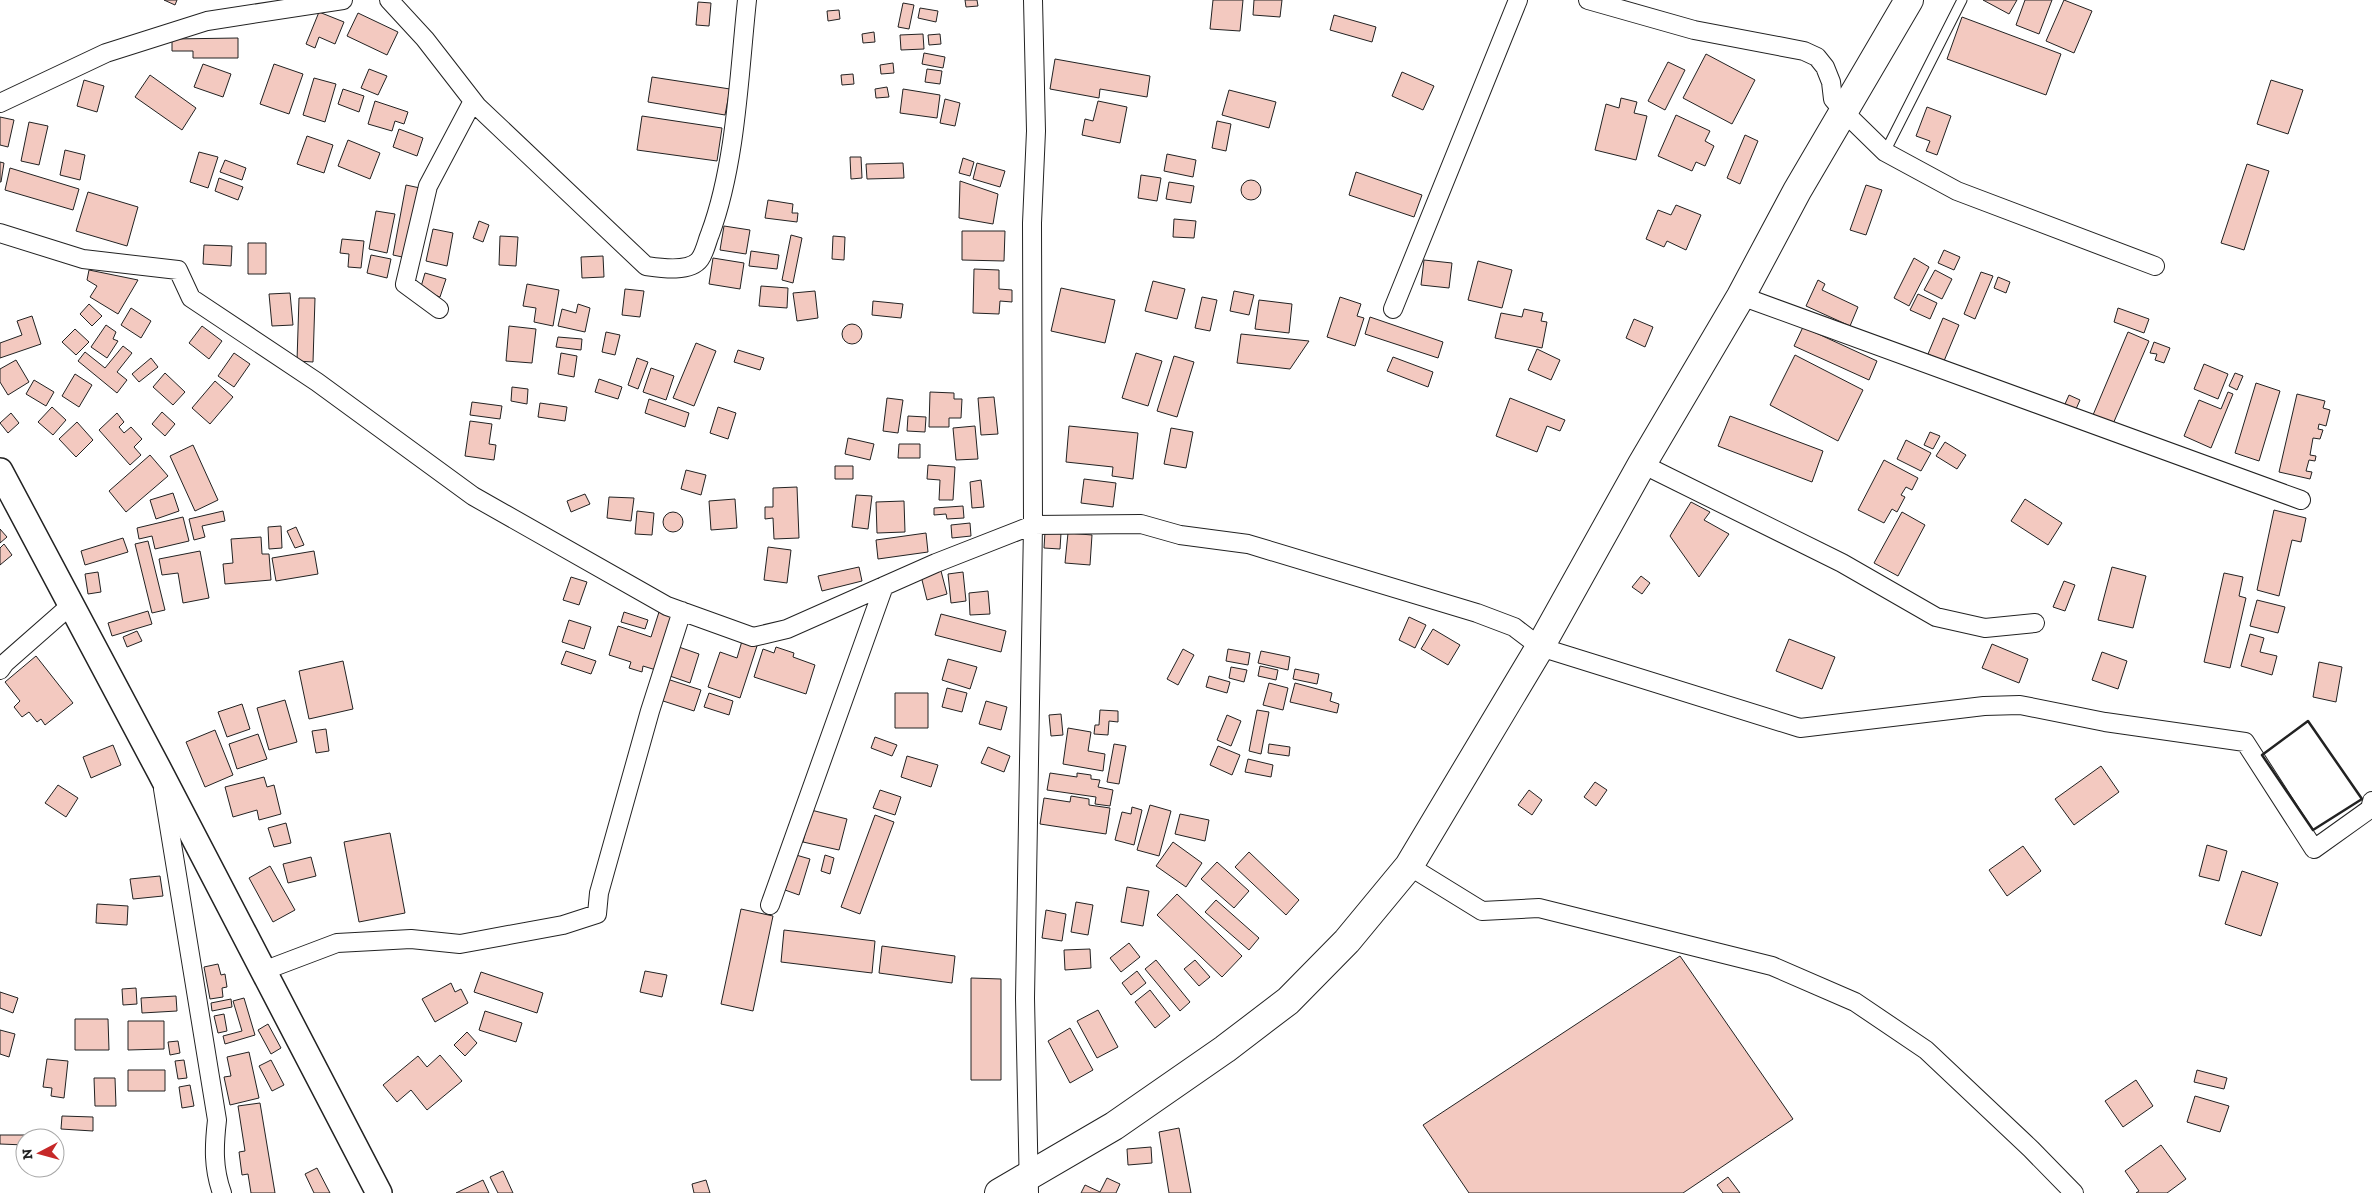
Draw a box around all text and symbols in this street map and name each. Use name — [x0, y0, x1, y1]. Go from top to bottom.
north arrow — [15, 1128, 65, 1178]
text: N — [19, 1148, 37, 1160]

